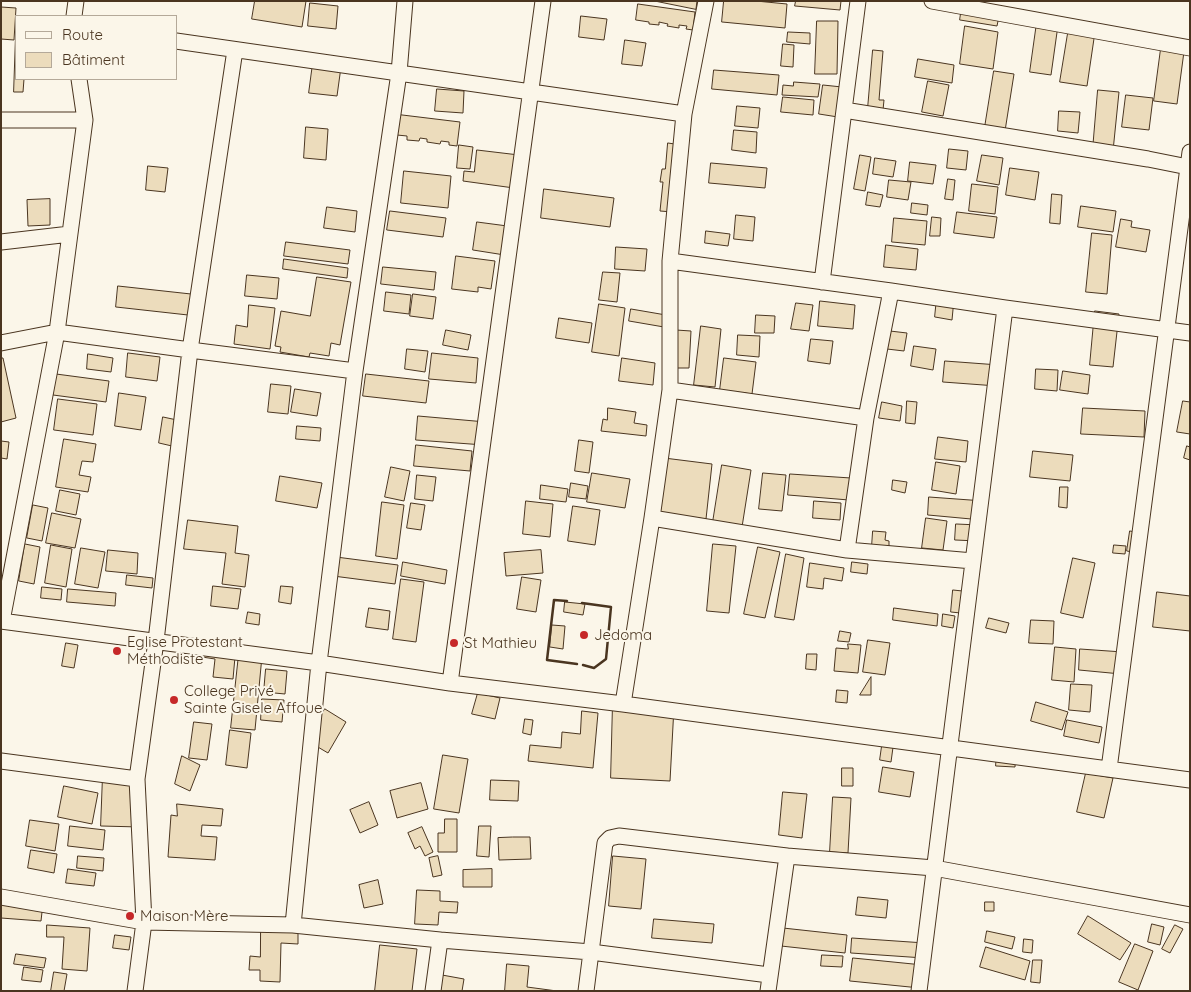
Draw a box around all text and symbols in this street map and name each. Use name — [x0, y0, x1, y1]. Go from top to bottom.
legend — [15, 15, 178, 80]
text: Route — [62, 25, 103, 44]
text: Bâtiment — [62, 50, 125, 69]
place label: Jedoma — [594, 626, 652, 644]
marker: Jedoma — [578, 629, 590, 641]
place label: Eglise Protestant Méthodiste — [127, 633, 243, 668]
place label: St Mathieu — [464, 634, 537, 652]
marker: St Mathieu — [448, 637, 460, 649]
marker: Eglise Protestant Méthodiste — [111, 645, 123, 657]
place label: College Privé Sainte Gisele Affoue — [184, 682, 323, 717]
marker: College Privé Sainte Gisele Affoue — [168, 694, 180, 706]
place label: Maison Mère — [140, 907, 228, 925]
marker: Maison Mère — [124, 910, 136, 922]

